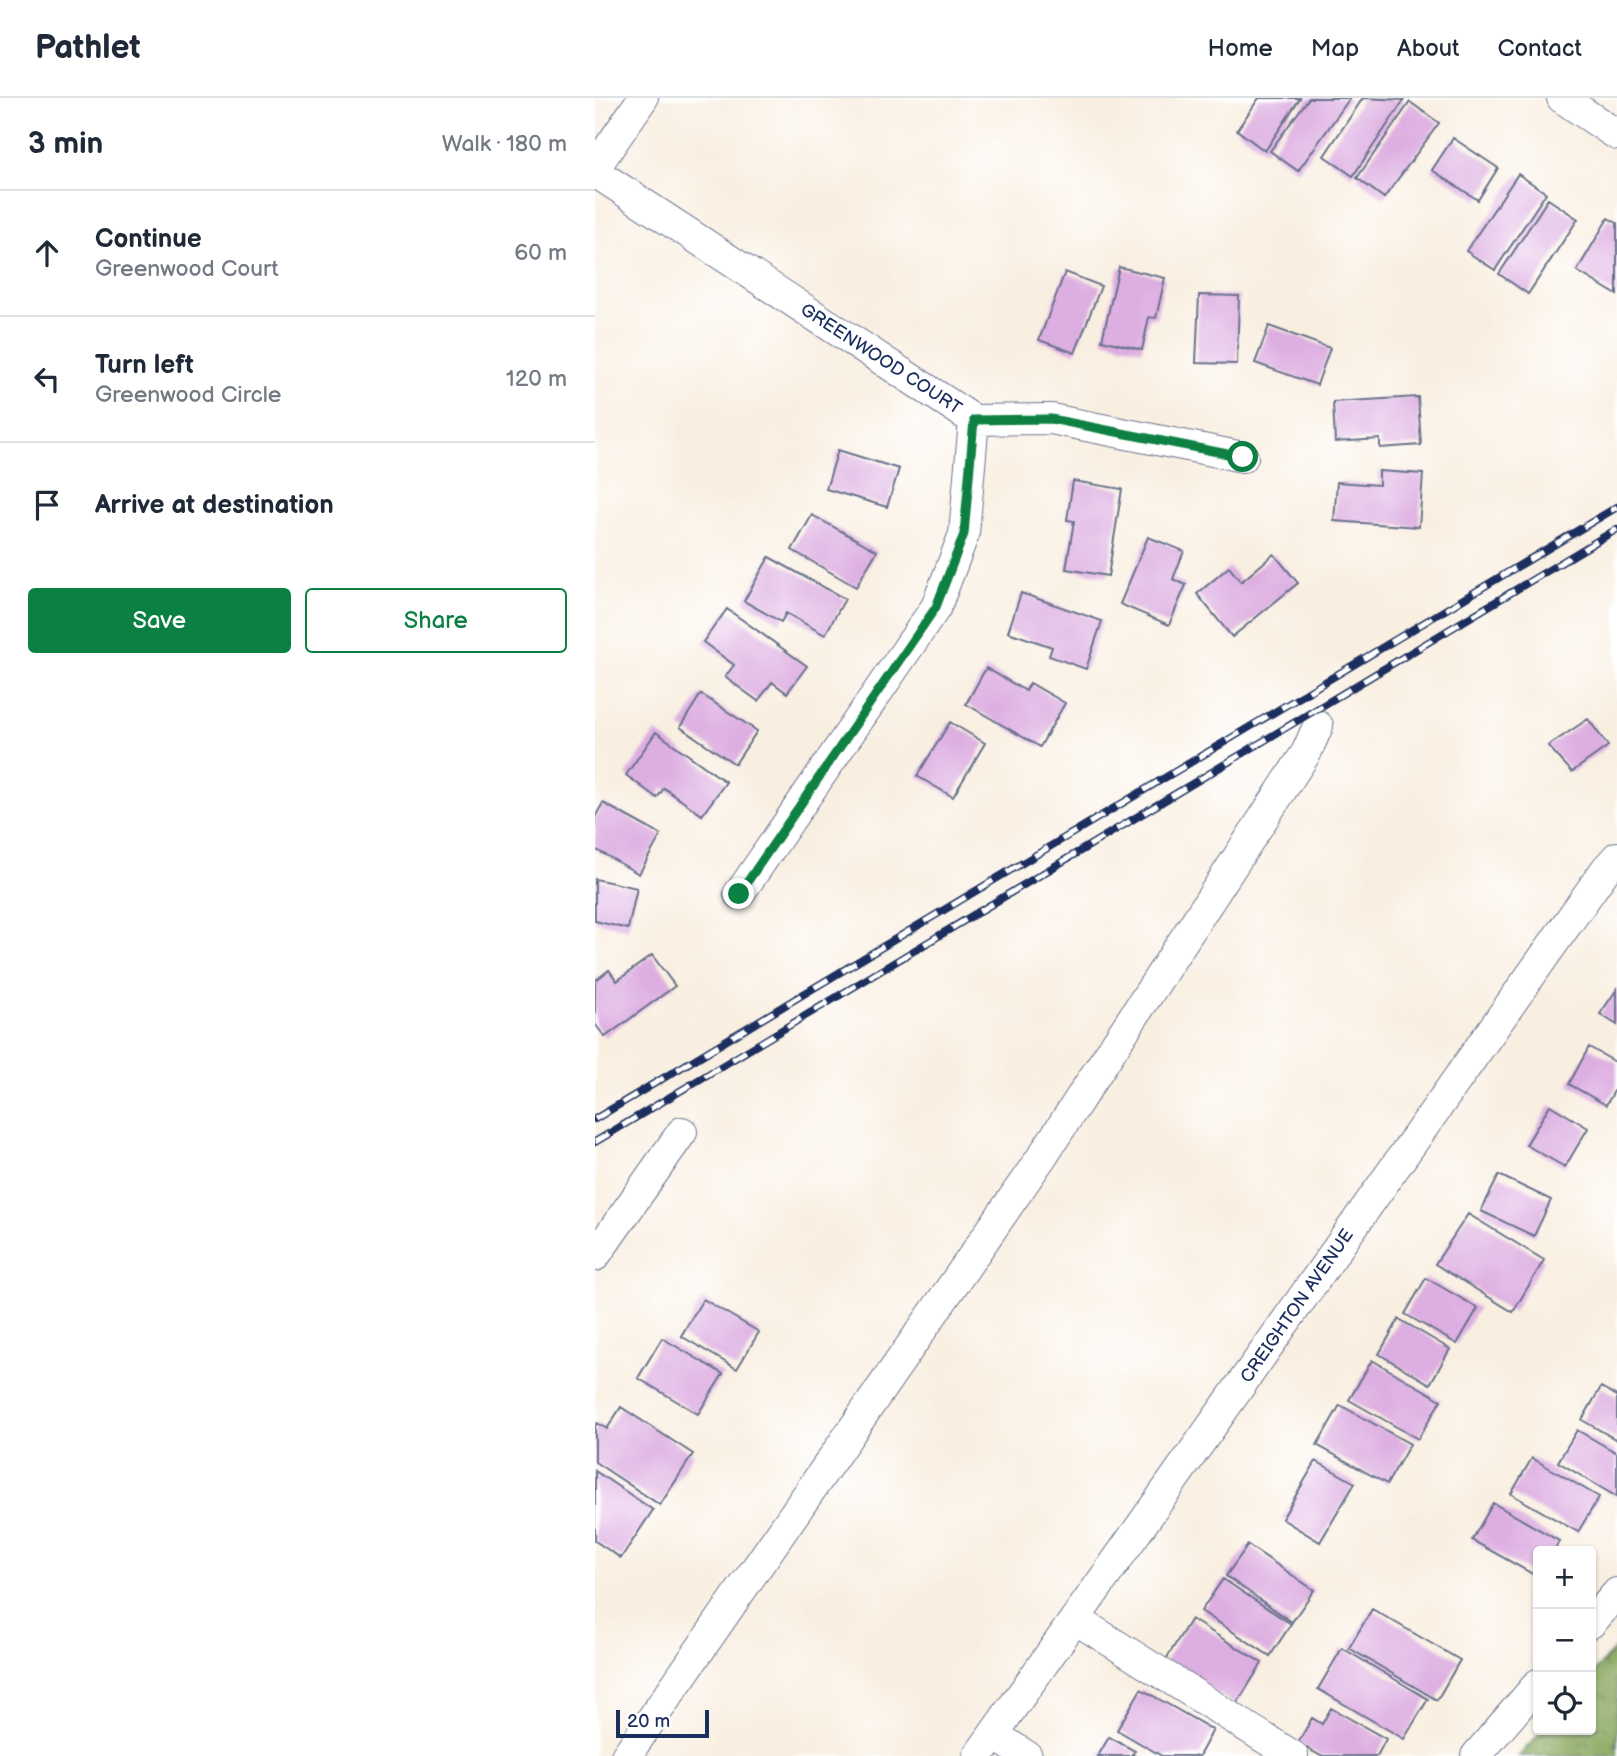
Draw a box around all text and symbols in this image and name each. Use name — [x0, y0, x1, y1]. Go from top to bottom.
text: Pathlet — [35, 28, 140, 68]
text: Home — [1208, 34, 1273, 63]
text: Map — [1311, 34, 1359, 63]
text: About — [1397, 34, 1459, 63]
text: Contact — [1497, 34, 1582, 63]
text: 3 min — [28, 126, 103, 162]
text: Walk · 180 m — [442, 130, 567, 158]
text: Continue — [95, 224, 202, 255]
icon: ahead — [28, 234, 66, 272]
text: 60 m — [514, 239, 567, 267]
text: Greenwood Court — [95, 255, 279, 283]
street label: GREENWOOD COURT — [796, 299, 966, 419]
text: Turn left — [95, 350, 194, 381]
icon: left — [28, 360, 66, 398]
text: 120 m — [506, 365, 567, 393]
text: Greenwood Circle — [95, 381, 281, 409]
route start — [1227, 441, 1258, 472]
icon: arrive — [28, 486, 66, 524]
text: Arrive at destination — [95, 490, 334, 521]
button: Save — [28, 588, 291, 653]
button: Share — [305, 588, 567, 653]
route end — [723, 878, 754, 909]
street label: CREIGHTON AVENUE — [1236, 1225, 1358, 1387]
map controls — [1533, 1546, 1596, 1735]
button: + — [1533, 1546, 1596, 1609]
button: − — [1533, 1609, 1596, 1672]
button: locate — [1533, 1672, 1596, 1735]
scale bar — [616, 1707, 709, 1739]
text: 20 m — [627, 1710, 670, 1733]

